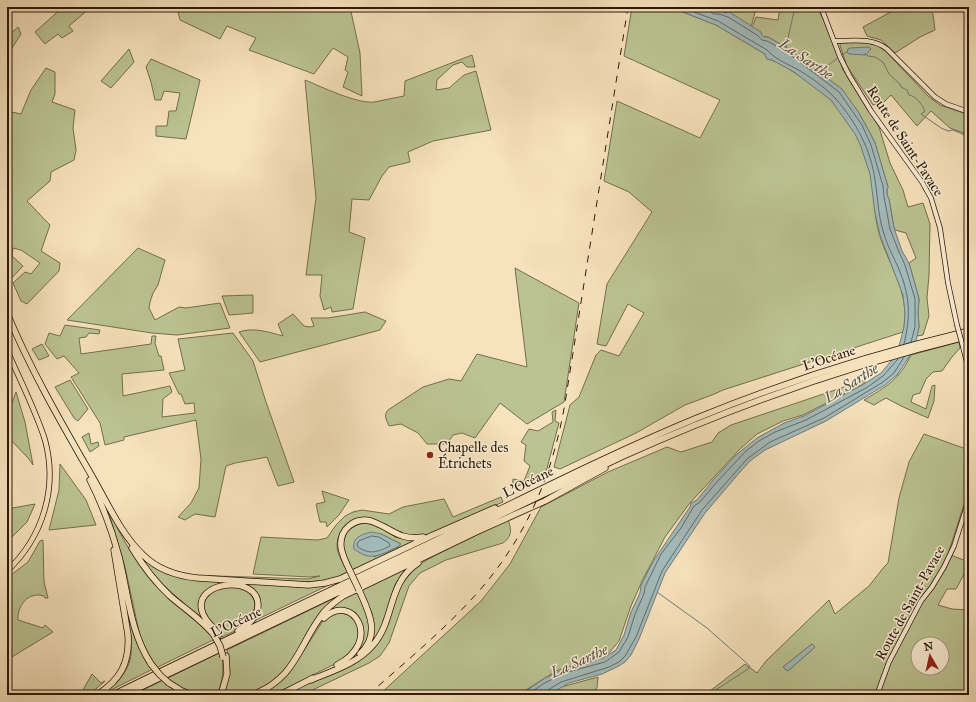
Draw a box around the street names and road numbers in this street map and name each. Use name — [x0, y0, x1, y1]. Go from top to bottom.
street label: Route de Saint-Pavace — [863, 83, 947, 199]
street label: L’Océane — [800, 341, 858, 374]
street label: L’Océane — [500, 462, 556, 502]
street label: Route de Saint-Pavace — [872, 543, 949, 663]
street label: L’Océane — [208, 603, 264, 641]

